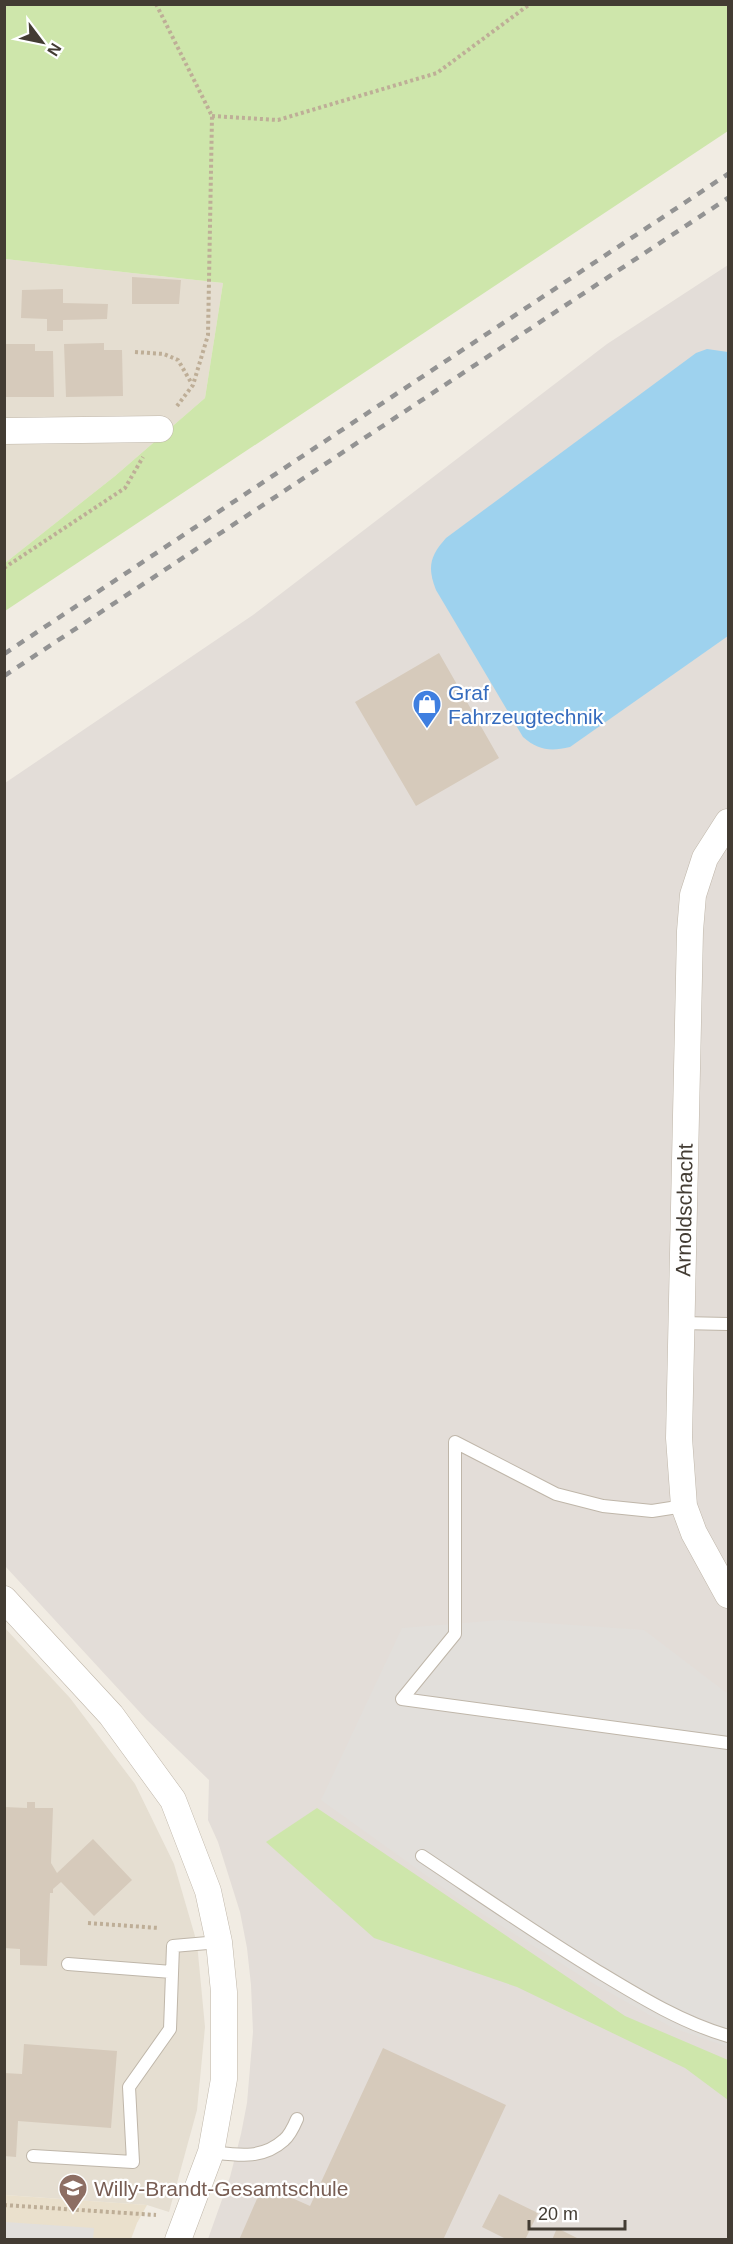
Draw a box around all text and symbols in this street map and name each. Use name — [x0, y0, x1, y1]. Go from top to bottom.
north arrow — [12, 12, 72, 72]
text: N — [44, 40, 65, 59]
place label: Graf Fahrzeugtechnik — [448, 681, 604, 728]
shop icon: Graf Fahrzeugtechnik — [411, 688, 443, 730]
street label: Arnoldschacht — [671, 1143, 697, 1277]
school or university icon: Willy-Brandt-Gesamtschule — [57, 2172, 89, 2214]
place label: Willy-Brandt-Gesamtschule — [94, 2177, 348, 2200]
scale bar — [529, 2193, 625, 2231]
text: 20 m — [538, 2204, 578, 2224]

